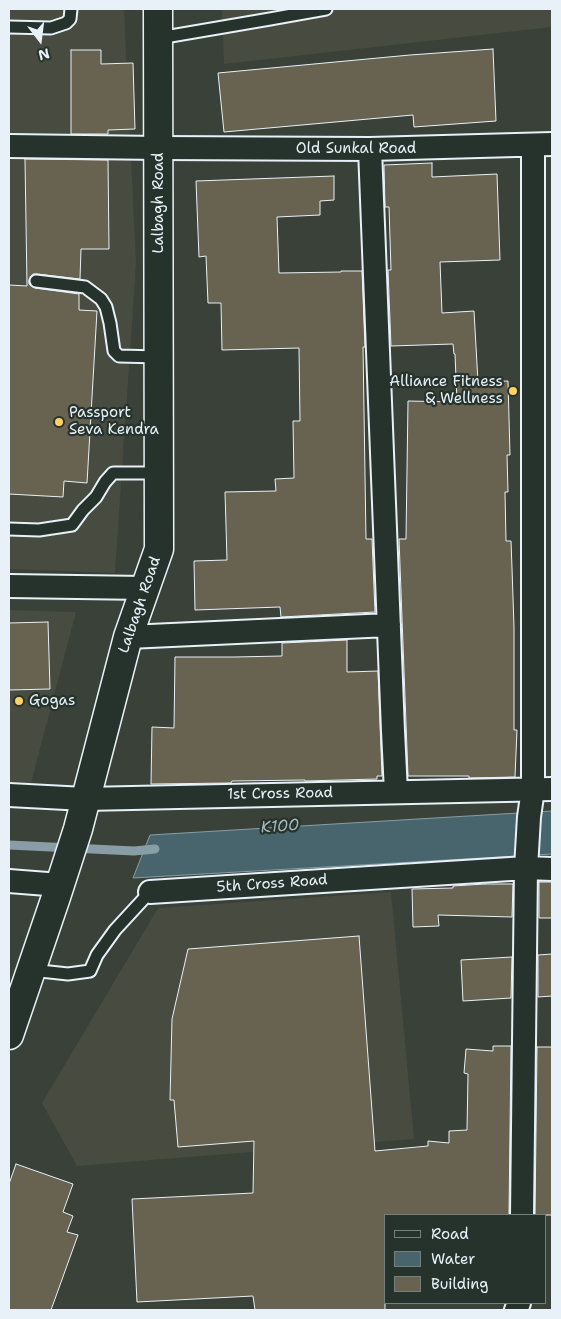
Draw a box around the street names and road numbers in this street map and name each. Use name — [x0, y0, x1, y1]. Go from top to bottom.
street label: Old Sunkal Road — [296, 140, 416, 158]
street label: Lalbagh Road — [150, 152, 168, 254]
street label: Lalbagh Road — [115, 554, 165, 656]
street label: 1st Cross Road — [227, 784, 333, 804]
street label: 5th Cross Road — [216, 871, 328, 897]

